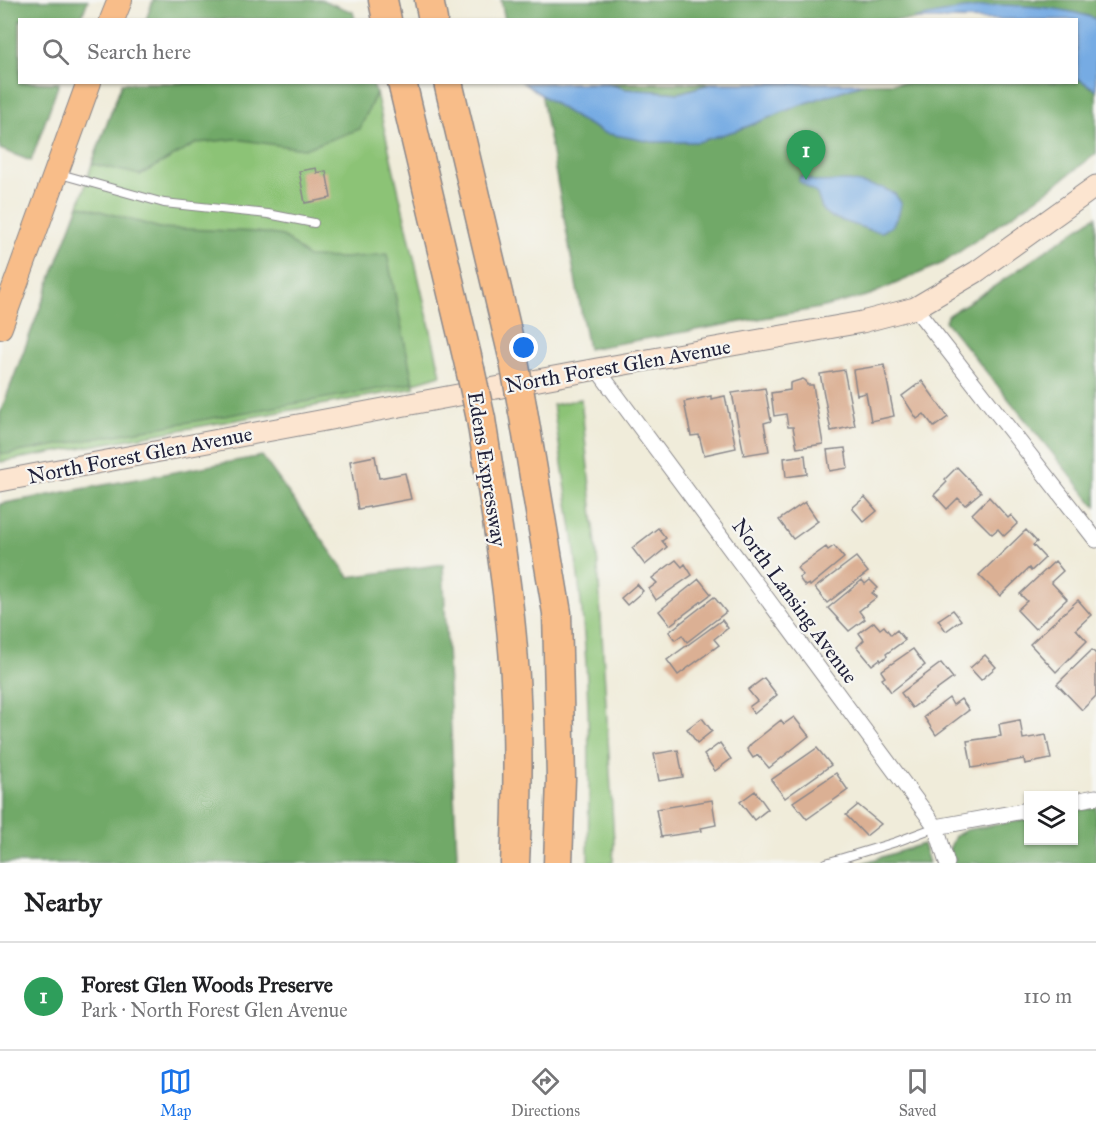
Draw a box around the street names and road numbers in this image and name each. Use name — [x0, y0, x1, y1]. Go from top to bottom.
street label: North Forest Glen Avenue — [503, 333, 733, 399]
street label: Edens Expressway — [462, 390, 512, 550]
street label: North Forest Glen Avenue — [25, 420, 255, 490]
street label: North Lansing Avenue — [726, 513, 864, 689]

